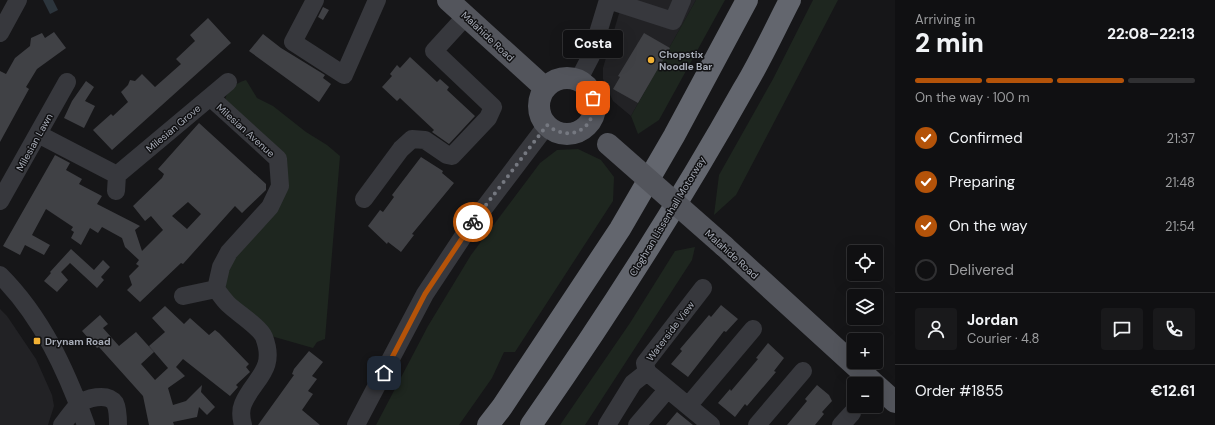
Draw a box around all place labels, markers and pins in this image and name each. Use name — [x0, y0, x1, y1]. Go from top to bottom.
callout: Costa — [563, 30, 623, 58]
place label: Chopstix Noodle Bar — [659, 48, 712, 73]
marker: Chopstix Noodle Bar — [646, 55, 656, 65]
pin — [576, 81, 610, 115]
place label: Drynam Road — [45, 335, 111, 348]
marker: Drynam Road — [32, 336, 42, 346]
pin — [367, 356, 401, 390]

